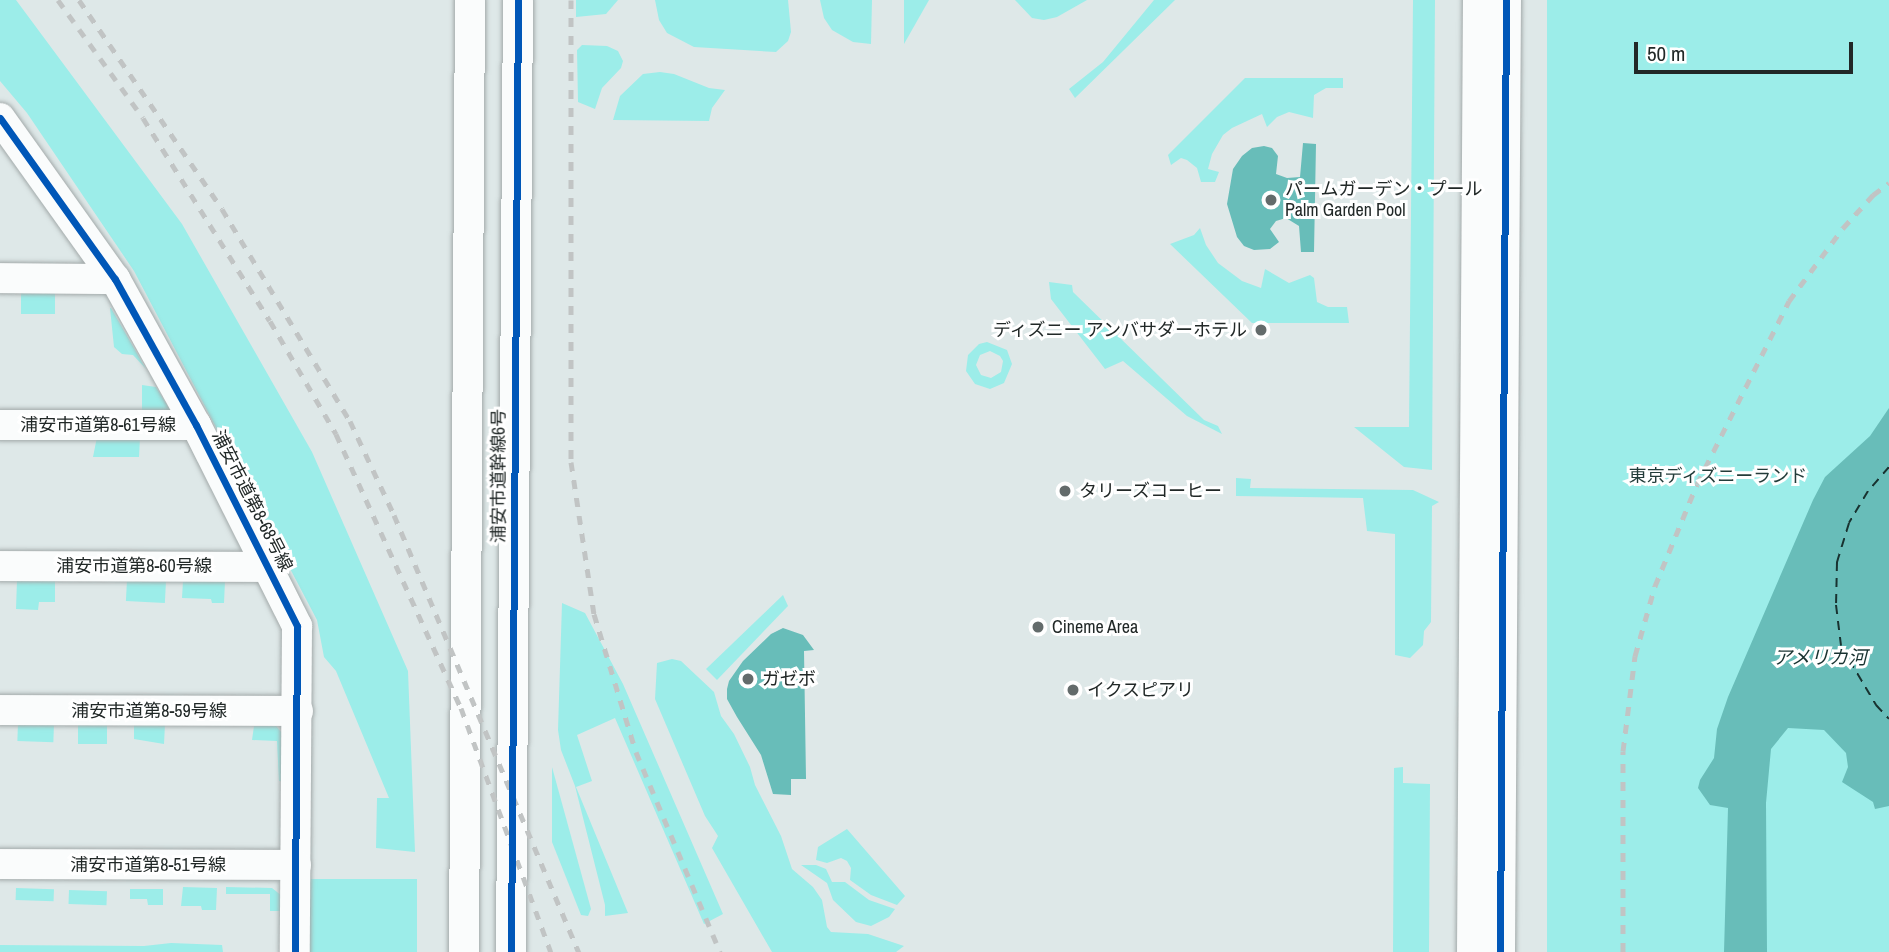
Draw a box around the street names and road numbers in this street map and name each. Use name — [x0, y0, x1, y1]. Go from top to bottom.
street label: 浦安市道幹線6号 — [488, 409, 510, 543]
street label: 浦安市道第8-61号線 — [20, 414, 176, 436]
street label: 浦安市道第8-68号線 — [207, 427, 297, 575]
street label: 浦安市道第8-60号線 — [56, 555, 212, 577]
street label: 浦安市道第8-59号線 — [71, 700, 227, 722]
street label: 浦安市道第8-51号線 — [70, 854, 226, 876]

